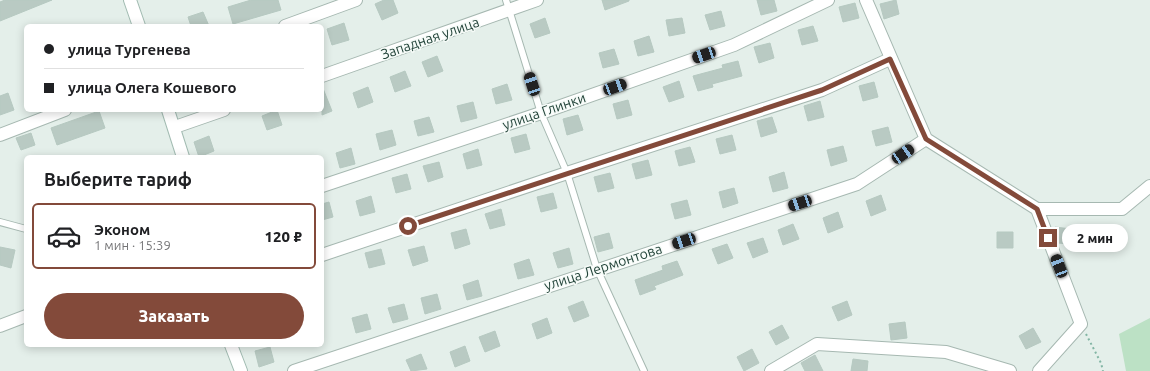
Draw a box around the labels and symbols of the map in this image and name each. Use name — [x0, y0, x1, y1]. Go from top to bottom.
street label: Западная улица — [379, 14, 481, 62]
car — [691, 45, 717, 65]
car — [523, 71, 541, 97]
car — [602, 77, 628, 97]
street label: улица Глинки — [500, 89, 588, 133]
car — [890, 142, 916, 166]
car — [787, 194, 813, 212]
route start — [399, 217, 417, 235]
callout: 2 мин — [1062, 224, 1128, 252]
route end — [1039, 229, 1057, 247]
car — [671, 232, 697, 250]
street label: улица Лермонтова — [542, 240, 664, 294]
car — [1049, 253, 1069, 279]

